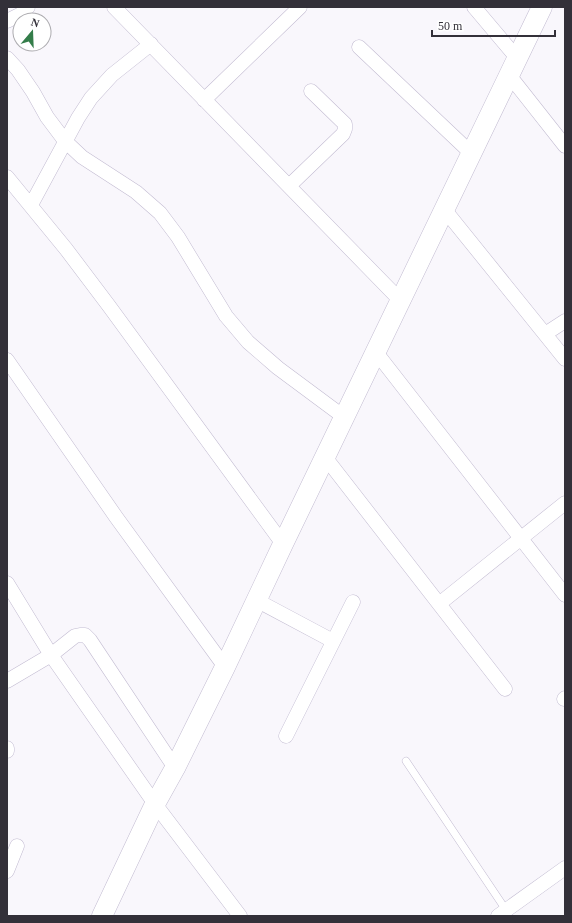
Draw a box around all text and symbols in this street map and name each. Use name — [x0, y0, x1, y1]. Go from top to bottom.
north arrow — [12, 12, 52, 52]
scale bar — [432, 12, 555, 38]
text: N — [30, 16, 41, 30]
text: 50 m — [438, 19, 463, 33]

